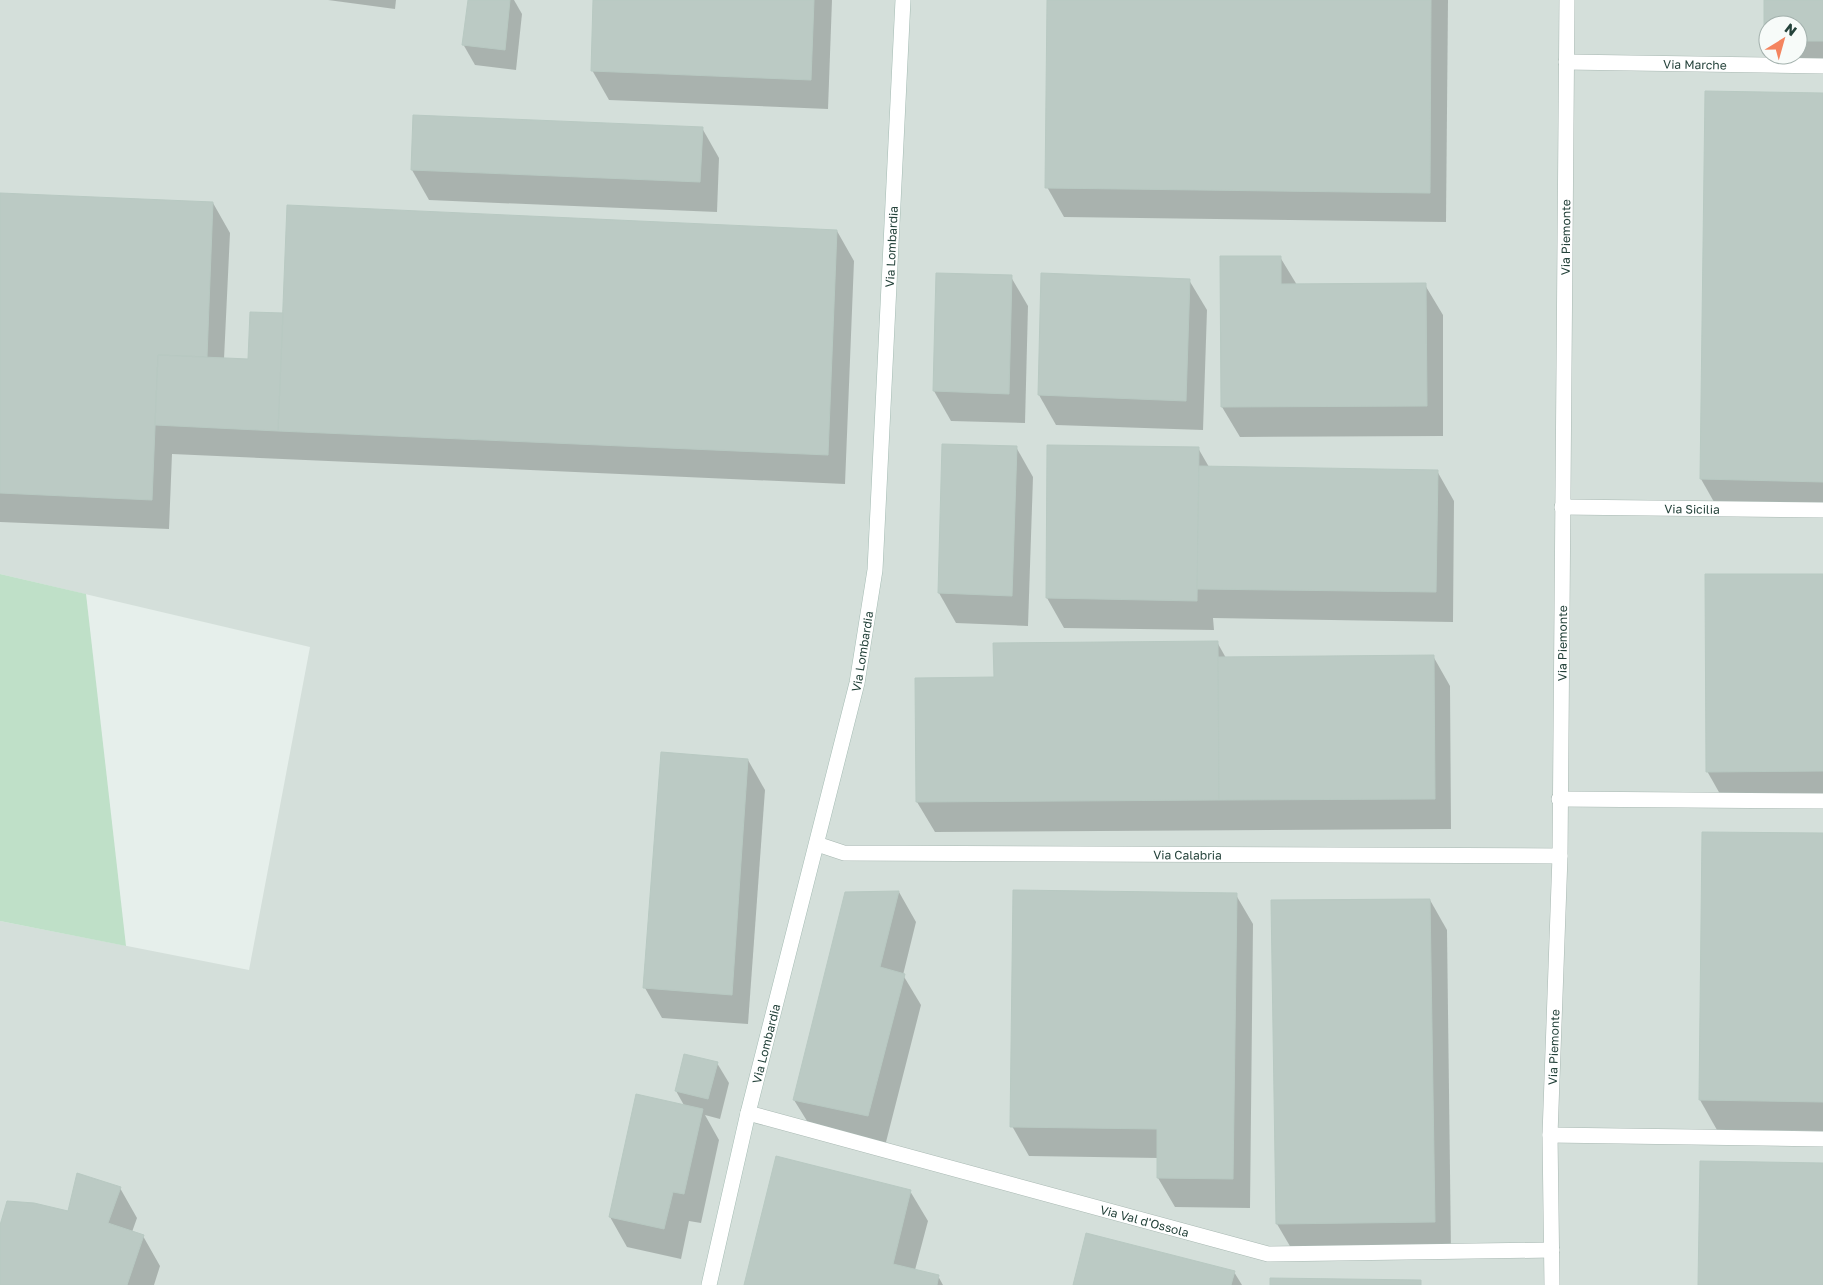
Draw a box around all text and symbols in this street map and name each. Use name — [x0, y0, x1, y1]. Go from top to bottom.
north arrow — [1758, 15, 1808, 65]
text: N — [1782, 19, 1800, 39]
street label: Via Marche — [1663, 56, 1727, 72]
street label: Via Piemonte — [1557, 199, 1573, 275]
street label: Via Lombardia — [881, 206, 900, 288]
street label: Via Sicilia — [1664, 501, 1720, 516]
street label: Via Piemonte — [1554, 605, 1570, 681]
street label: Via Lombardia — [848, 610, 876, 693]
street label: Via Calabria — [1153, 847, 1222, 862]
street label: Via Lombardia — [748, 1002, 783, 1085]
street label: Via Piemonte — [1544, 1009, 1562, 1085]
street label: Via Val d'Ossola — [1099, 1201, 1191, 1240]

